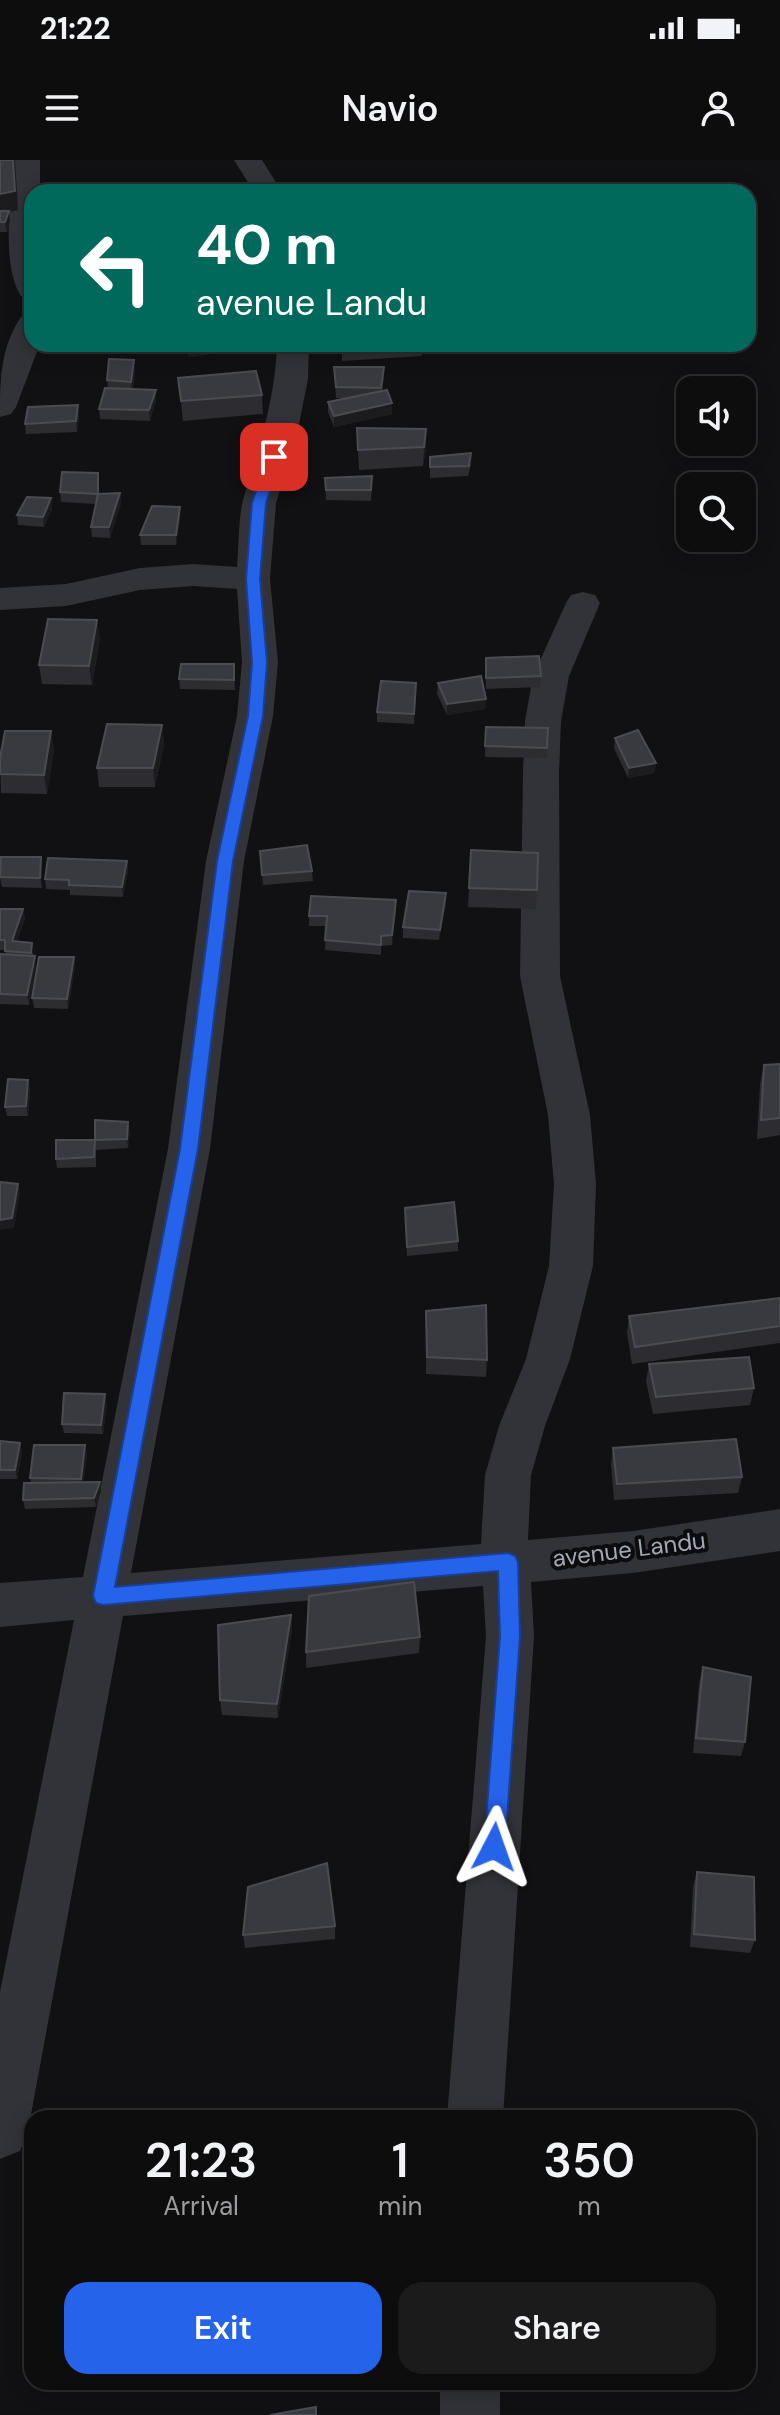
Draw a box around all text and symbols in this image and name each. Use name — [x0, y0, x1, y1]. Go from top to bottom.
text: 21:22 — [40, 9, 110, 48]
text: Navio — [341, 85, 439, 132]
icon: menu — [40, 86, 84, 130]
icon: person — [696, 86, 740, 130]
text: 40 m — [196, 208, 338, 281]
icon: left — [64, 216, 168, 320]
text: avenue Landu — [196, 279, 427, 326]
map controls — [676, 376, 756, 552]
button: sound — [676, 376, 756, 456]
pin — [240, 423, 308, 491]
icon: arrive — [252, 435, 296, 479]
button: search — [676, 472, 756, 552]
street label: avenue Landu — [551, 1524, 707, 1574]
position arrow — [452, 1805, 536, 1889]
text: 21:23 — [145, 2129, 257, 2192]
text: 1 — [392, 2129, 409, 2192]
text: 350 — [543, 2129, 635, 2192]
text: Arrival — [163, 2189, 239, 2223]
text: min — [378, 2189, 422, 2223]
text: m — [578, 2189, 601, 2223]
button: Exit — [64, 2282, 382, 2374]
button: Share — [398, 2282, 716, 2374]

